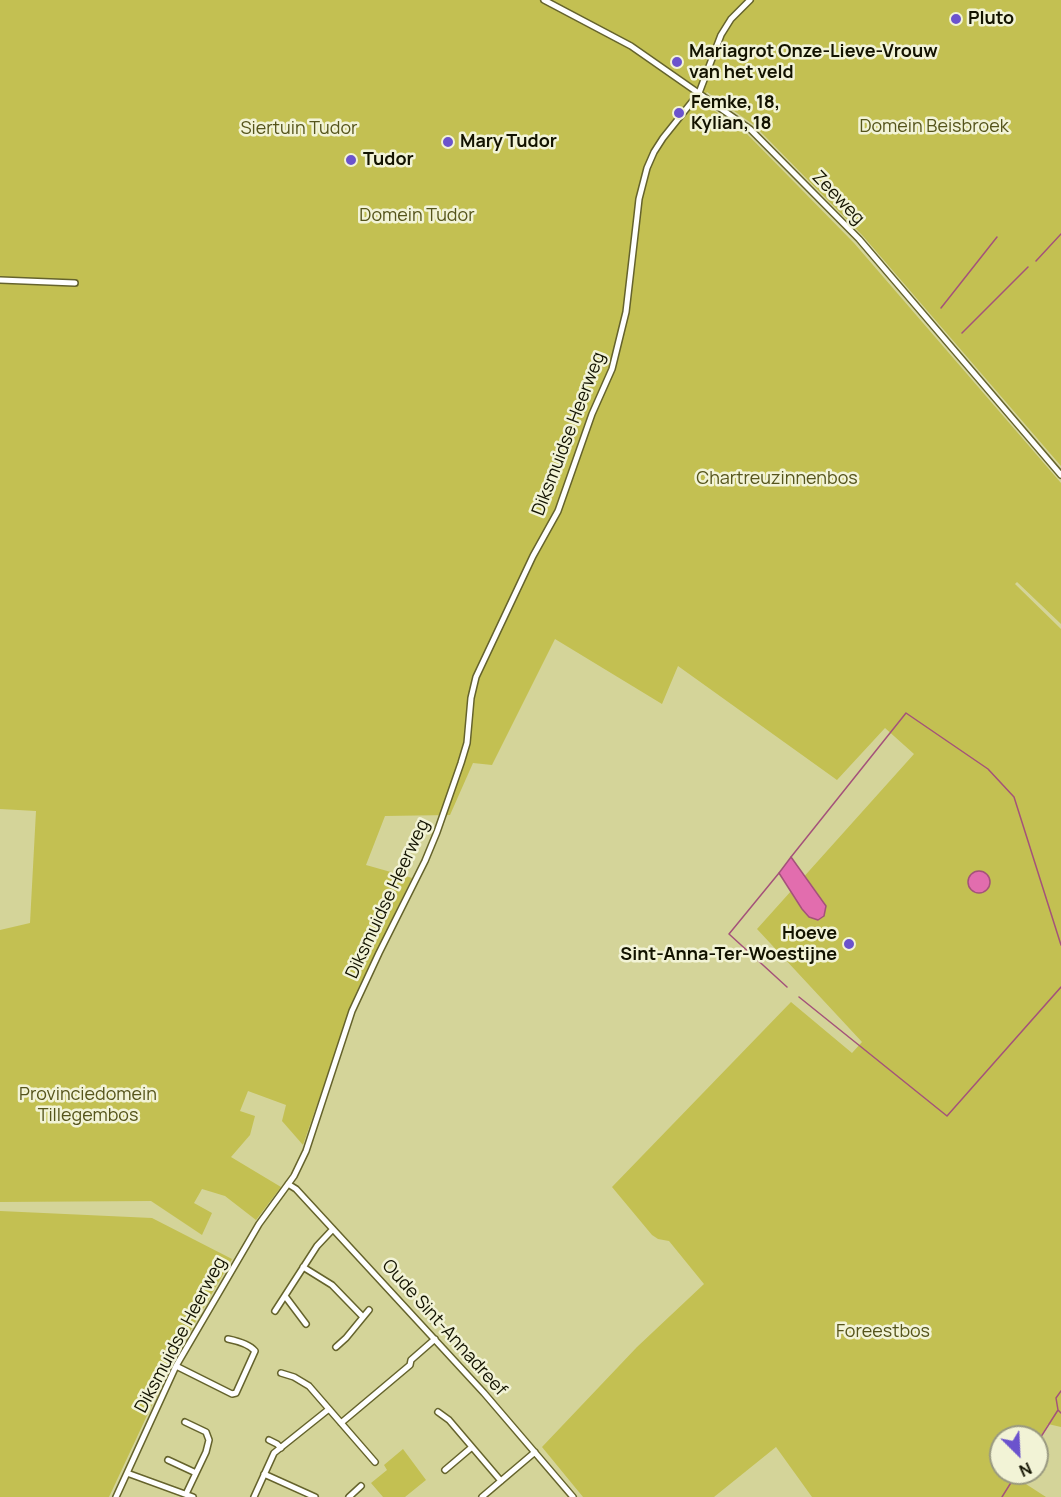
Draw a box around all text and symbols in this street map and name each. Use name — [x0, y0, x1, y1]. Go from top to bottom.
place label: Pluto — [968, 8, 1014, 30]
marker: Pluto — [949, 12, 963, 26]
place label: Mariagrot Onze-Lieve-Vrouw van het veld — [689, 41, 938, 84]
marker: Mariagrot Onze-Lieve-Vrouw van het veld — [670, 55, 684, 69]
place label: Femke, 18, Kylian, 18 — [691, 92, 780, 134]
marker: Femke, 18, Kylian, 18 — [672, 106, 686, 120]
park label: Domein Beisbroek — [859, 116, 1009, 138]
park label: Siertuin Tudor — [240, 118, 358, 140]
place label: Mary Tudor — [460, 131, 557, 153]
marker: Mary Tudor — [441, 135, 455, 149]
place label: Tudor — [363, 149, 414, 171]
marker: Tudor — [344, 153, 358, 167]
street label: Zeeweg — [807, 167, 869, 229]
park label: Domein Tudor — [359, 205, 475, 227]
street label: Diksmuidse Heerweg — [528, 349, 610, 519]
park label: Chartreuzinnenbos — [696, 468, 858, 490]
street label: Diksmuidse Heerweg — [342, 816, 434, 982]
place label: Hoeve Sint-Anna-Ter-Woestijne — [620, 923, 837, 966]
marker: Hoeve Sint-Anna-Ter-Woestijne — [842, 937, 856, 951]
park label: Provinciedomein Tillegembos — [19, 1084, 157, 1126]
street label: Diksmuidse Heerweg — [131, 1253, 231, 1417]
street label: Oude Sint-Annadreef — [377, 1255, 511, 1401]
park label: Foreestbos — [836, 1321, 930, 1343]
north arrow — [989, 1425, 1049, 1485]
text: N — [1016, 1457, 1035, 1482]

